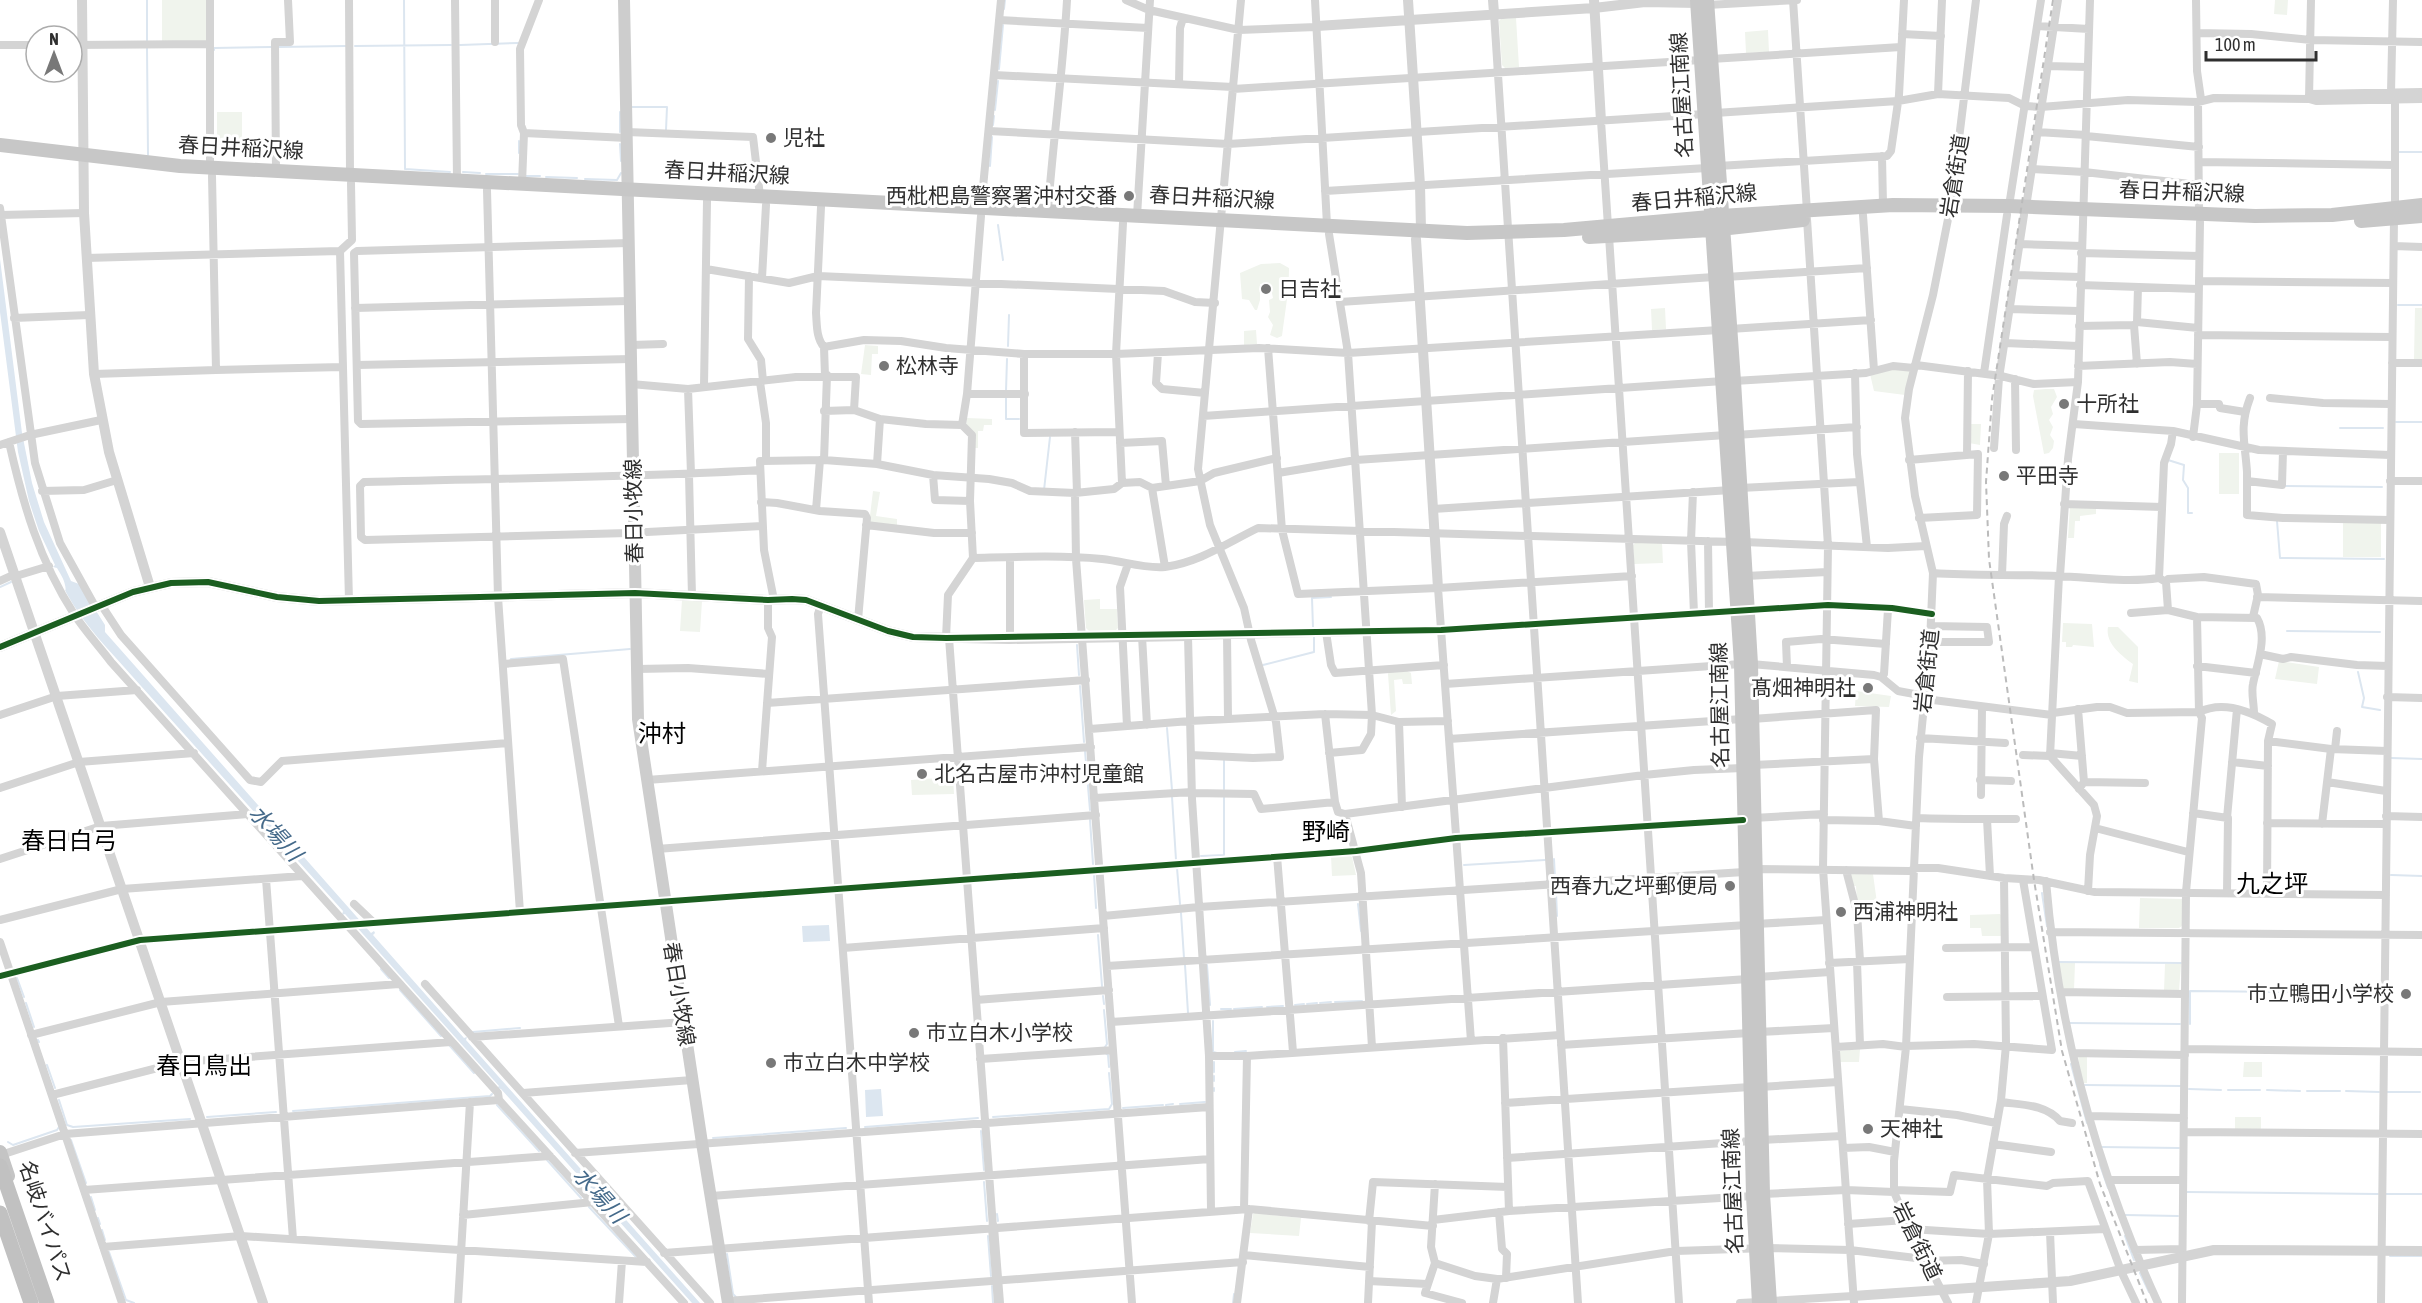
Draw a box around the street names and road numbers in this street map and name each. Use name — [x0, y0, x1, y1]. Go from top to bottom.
street label: 名古屋江南線 — [1666, 32, 1696, 159]
street label: 春日井稲沢線 — [178, 132, 305, 162]
street label: 岩倉街道 — [1936, 132, 1972, 219]
street label: 春日井稲沢線 — [664, 157, 791, 187]
street label: 春日井稲沢線 — [2119, 177, 2245, 205]
street label: 春日井稲沢線 — [1630, 180, 1758, 214]
street label: 春日井稲沢線 — [1149, 182, 1276, 212]
street label: 春日小牧線 — [620, 458, 646, 564]
street label: 岩倉街道 — [1910, 628, 1942, 714]
street label: 名古屋江南線 — [1706, 642, 1732, 768]
street label: 春日小牧線 — [660, 940, 700, 1048]
street label: 名古屋江南線 — [1718, 1128, 1746, 1254]
street label: 名岐バイパス — [15, 1157, 77, 1284]
street label: 岩倉街道 — [1889, 1198, 1947, 1284]

